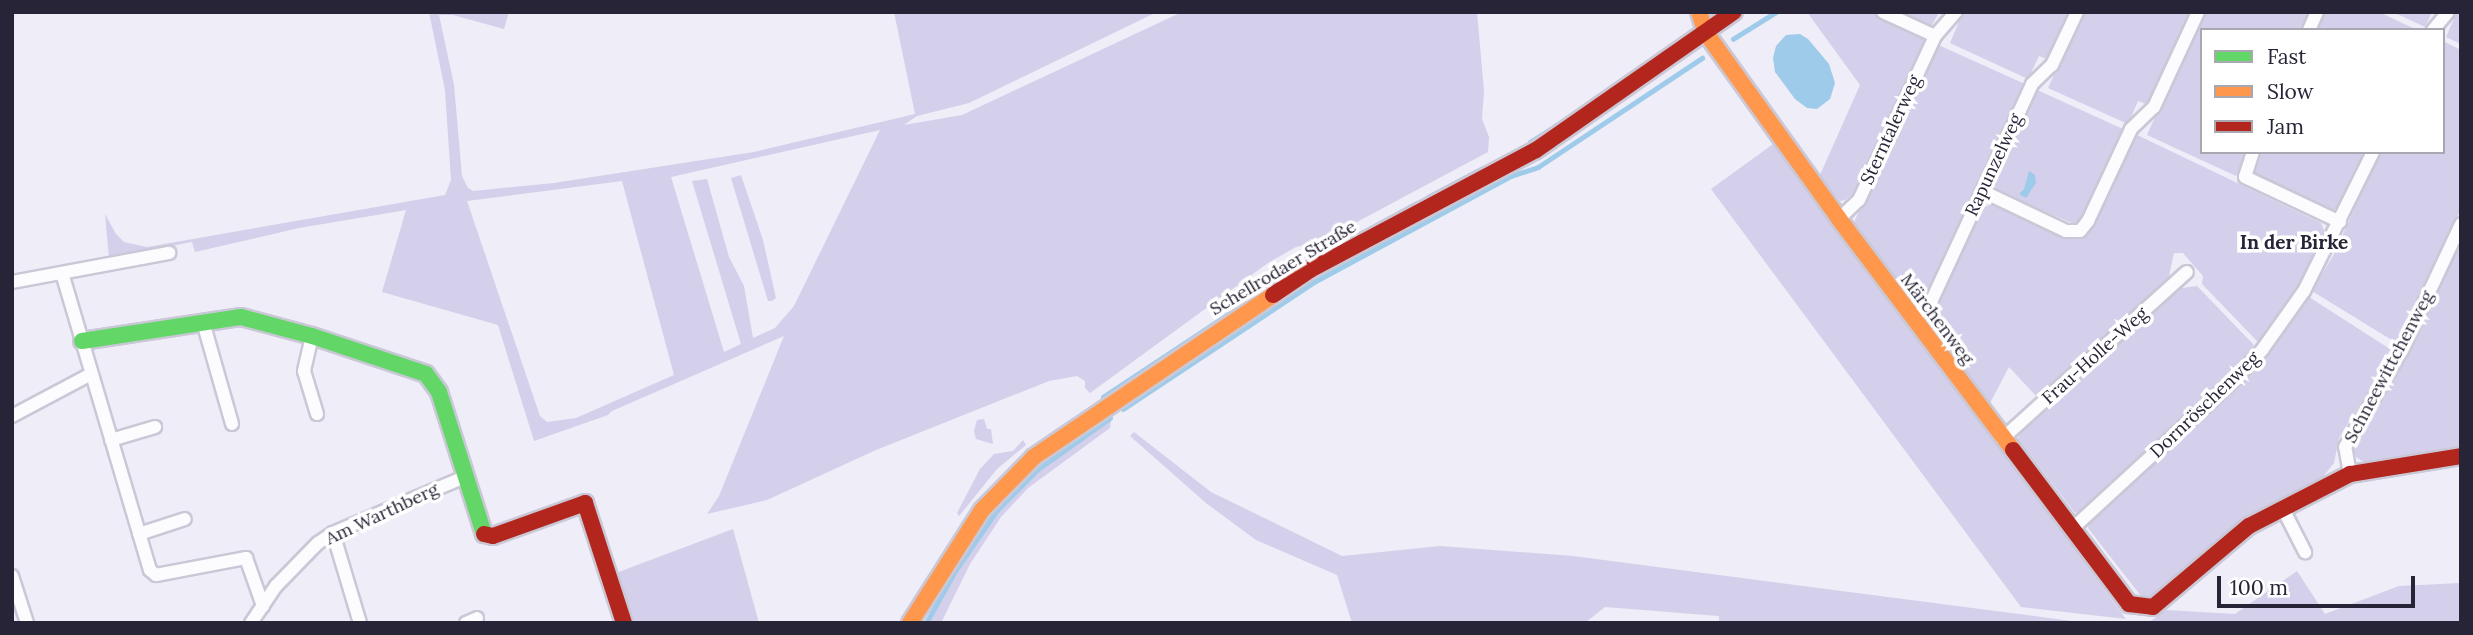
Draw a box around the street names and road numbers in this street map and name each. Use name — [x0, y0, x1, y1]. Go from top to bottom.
street label: Sterntalerweg — [1856, 72, 1926, 188]
street label: Rapunzelweg — [1961, 110, 2027, 220]
street label: Schellrodaer Straße — [1206, 216, 1360, 320]
street label: Märchenweg — [1896, 269, 1978, 369]
street label: Schneewittchenweg — [2340, 287, 2438, 447]
street label: Frau-Holle-Weg — [2038, 303, 2152, 409]
street label: Dornröschenweg — [2146, 347, 2264, 463]
street label: Am Warthberg — [322, 478, 442, 550]

